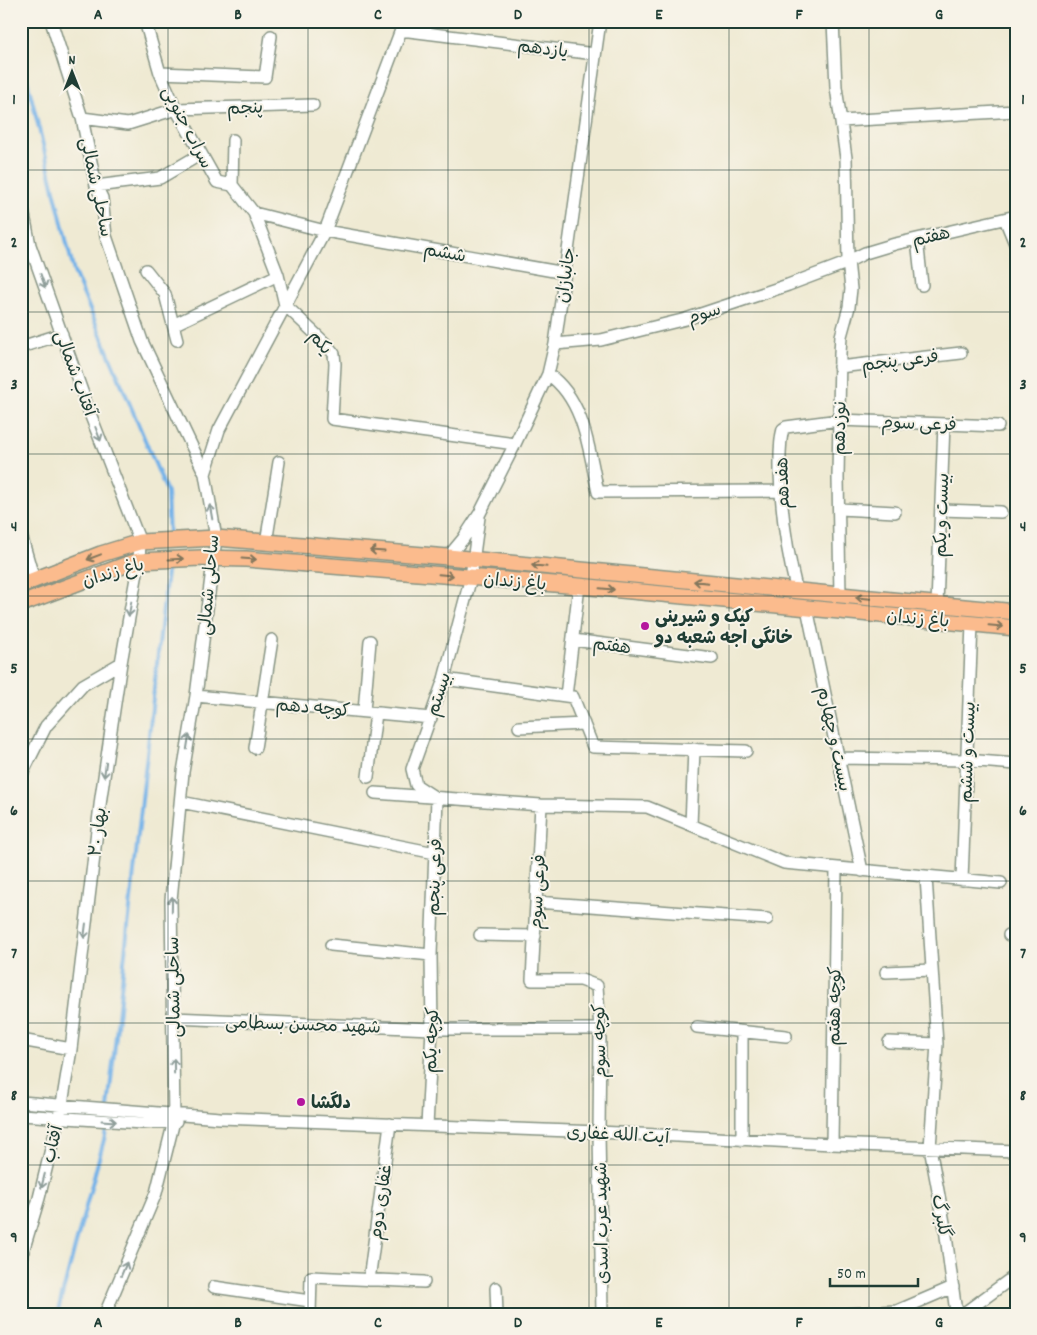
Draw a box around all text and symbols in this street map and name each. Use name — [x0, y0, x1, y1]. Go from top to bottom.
text: A — [94, 4, 103, 27]
text: B — [234, 4, 242, 27]
text: C — [374, 4, 382, 27]
text: D — [514, 4, 523, 27]
text: E — [655, 4, 663, 27]
text: F — [795, 4, 803, 27]
text: G — [935, 4, 943, 27]
street label: یازدهم — [516, 35, 570, 66]
north arrow — [48, 48, 98, 98]
text: N — [69, 51, 76, 71]
street label: سراب جنوبی — [154, 82, 217, 174]
text: 1 — [12, 89, 16, 112]
text: 1 — [1021, 89, 1025, 112]
street label: پنجم — [227, 96, 264, 123]
street label: ساحلی شمالی — [72, 136, 117, 240]
street label: هفتم — [910, 222, 953, 255]
text: 2 — [11, 232, 18, 255]
text: 2 — [1020, 232, 1027, 255]
street label: ششم — [421, 238, 468, 270]
street label: جانبازان — [551, 246, 584, 305]
one-way arrow — [39, 273, 48, 288]
street label: سوم — [685, 298, 725, 333]
street label: یکم — [301, 326, 337, 361]
street label: آفتاب شمالی — [47, 327, 101, 422]
street label: فرعی پنجم — [860, 345, 940, 380]
text: 3 — [10, 374, 18, 397]
text: 3 — [1019, 374, 1027, 397]
street label: نوزدهم — [829, 401, 854, 455]
street label: فرعی سوم — [881, 412, 957, 439]
one-way arrow — [94, 426, 103, 441]
street label: هفدهم — [771, 457, 798, 509]
street label: بیست و یکم — [930, 472, 957, 558]
one-way arrow — [206, 504, 216, 520]
text: 4 — [11, 516, 17, 539]
text: 4 — [1020, 516, 1026, 539]
street label: ساحلی شمالی — [194, 534, 227, 637]
one-way arrow — [370, 547, 386, 556]
one-way arrow — [86, 553, 102, 562]
street label: باغ زندان — [80, 554, 147, 595]
one-way arrow — [167, 555, 183, 564]
one-way arrow — [240, 555, 256, 564]
one-way arrow — [532, 561, 548, 571]
street label: باغ زندان — [482, 568, 547, 599]
one-way arrow — [437, 570, 453, 580]
one-way arrow — [693, 577, 709, 587]
one-way arrow — [599, 584, 615, 594]
one-way arrow — [855, 593, 871, 603]
one-way arrow — [125, 601, 135, 617]
street label: باغ زندان — [885, 605, 950, 636]
place label: کیک و شیرینی خانگی اجه شعبه دو — [653, 606, 793, 652]
marker: کیک و شیرینی خانگی اجه شعبه دو — [639, 620, 651, 632]
one-way arrow — [987, 621, 1003, 631]
street label: هفتم — [591, 633, 632, 662]
text: 5 — [10, 658, 18, 681]
text: 5 — [1019, 658, 1027, 681]
street label: بیستم — [422, 670, 459, 720]
street label: بیست و چهارم — [809, 685, 856, 794]
street label: کوچه دهم — [274, 694, 351, 725]
street label: بیست و ششم — [955, 701, 984, 803]
one-way arrow — [184, 734, 194, 750]
one-way arrow — [100, 762, 110, 778]
text: 6 — [10, 800, 18, 823]
text: 6 — [1019, 800, 1027, 823]
street label: بهار ۲۰ — [84, 806, 115, 858]
street label: فرعی پنجم — [423, 838, 450, 916]
street label: فرعی سوم — [525, 854, 554, 930]
one-way arrow — [167, 896, 177, 912]
one-way arrow — [80, 923, 90, 939]
street label: ساحلی شمالی — [162, 936, 189, 1038]
text: 7 — [11, 943, 17, 966]
text: 7 — [1020, 943, 1026, 966]
street label: کوچه هفتم — [823, 966, 850, 1046]
street label: کوچه سوم — [588, 1003, 615, 1079]
street label: کوچه یکم — [420, 1006, 447, 1074]
street label: شهید محسن بسطامی — [225, 1011, 381, 1042]
one-way arrow — [169, 1058, 179, 1074]
text: 8 — [11, 1085, 18, 1108]
text: 8 — [1020, 1085, 1027, 1108]
place label: دلگشا — [311, 1091, 351, 1117]
marker: دلگشا — [295, 1096, 307, 1108]
one-way arrow — [100, 1116, 116, 1125]
street label: آیت الله غفاری — [566, 1121, 671, 1152]
street label: آفتاب — [38, 1122, 72, 1166]
street label: شهید عرب اسدی — [590, 1162, 617, 1284]
street label: غفاری دوم — [365, 1163, 400, 1242]
one-way arrow — [38, 1172, 47, 1188]
street label: گلبرگ — [923, 1193, 956, 1240]
text: 9 — [10, 1227, 18, 1250]
text: 9 — [1019, 1227, 1027, 1250]
scale bar — [830, 1255, 917, 1287]
one-way arrow — [120, 1262, 130, 1277]
text: 50 m — [837, 1264, 866, 1286]
text: A — [94, 1312, 103, 1335]
text: B — [234, 1312, 242, 1335]
text: C — [374, 1312, 382, 1335]
text: D — [514, 1312, 523, 1335]
text: E — [655, 1312, 663, 1335]
text: F — [795, 1312, 803, 1335]
text: G — [935, 1312, 943, 1335]

